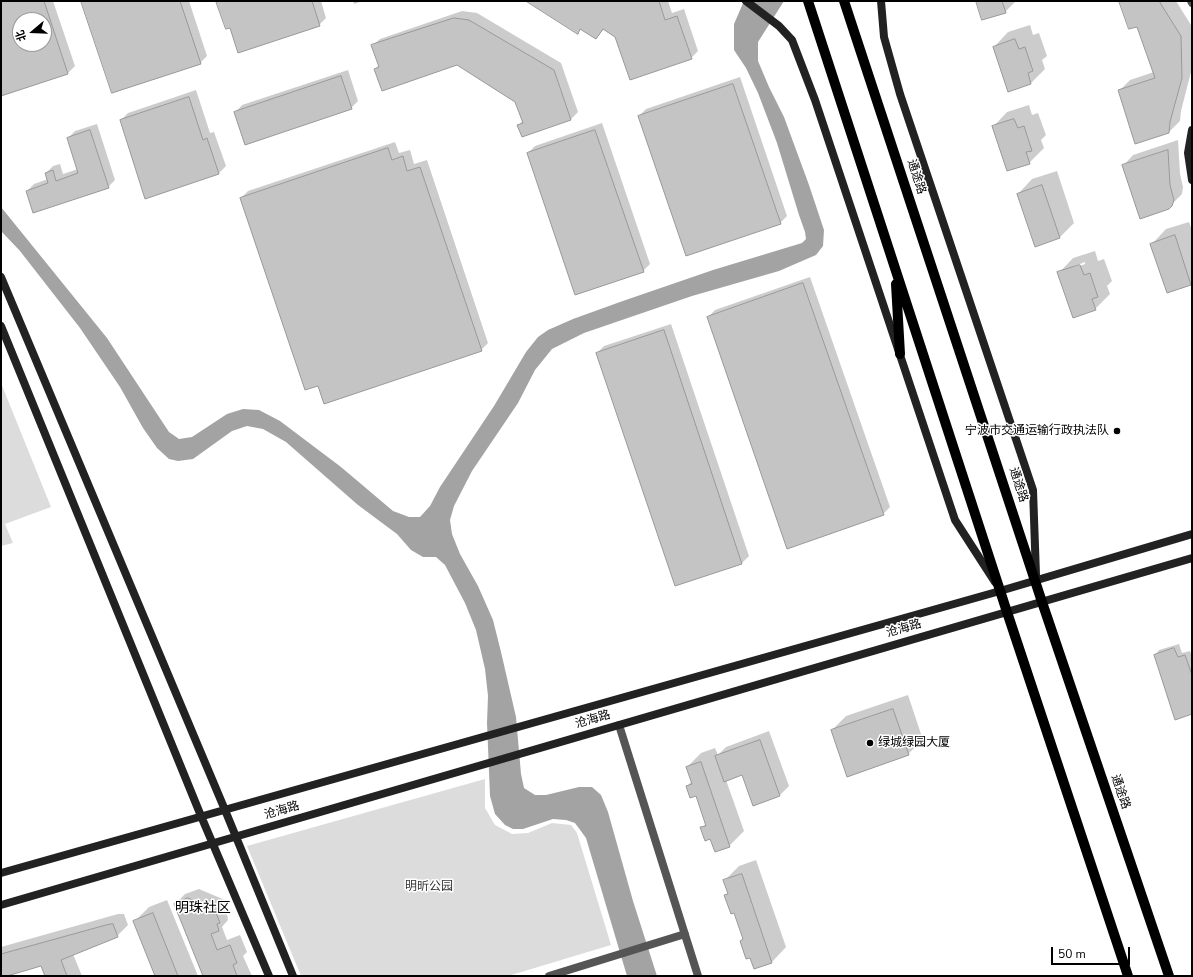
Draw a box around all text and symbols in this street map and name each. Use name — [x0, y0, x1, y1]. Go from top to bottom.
north arrow — [12, 12, 52, 52]
text: 北 — [12, 28, 30, 43]
street label: 通途路 — [904, 158, 928, 196]
place label: 宁波市交通运输行政执法队 — [965, 424, 1109, 438]
marker: 宁波市交通运输行政执法队 — [1112, 426, 1122, 436]
street label: 通途路 — [1006, 466, 1030, 504]
street label: 沧海路 — [885, 617, 923, 641]
street label: 沧海路 — [574, 708, 612, 732]
place label: 绿城绿园大厦 — [878, 736, 950, 750]
marker: 绿城绿园大厦 — [865, 738, 875, 748]
street label: 通途路 — [1107, 773, 1133, 811]
street label: 沧海路 — [263, 799, 301, 823]
park label: 明昕公园 — [405, 880, 453, 894]
district label: 明珠社区 — [175, 901, 231, 917]
scale bar — [1053, 939, 1132, 965]
text: 50 m — [1058, 946, 1086, 962]

